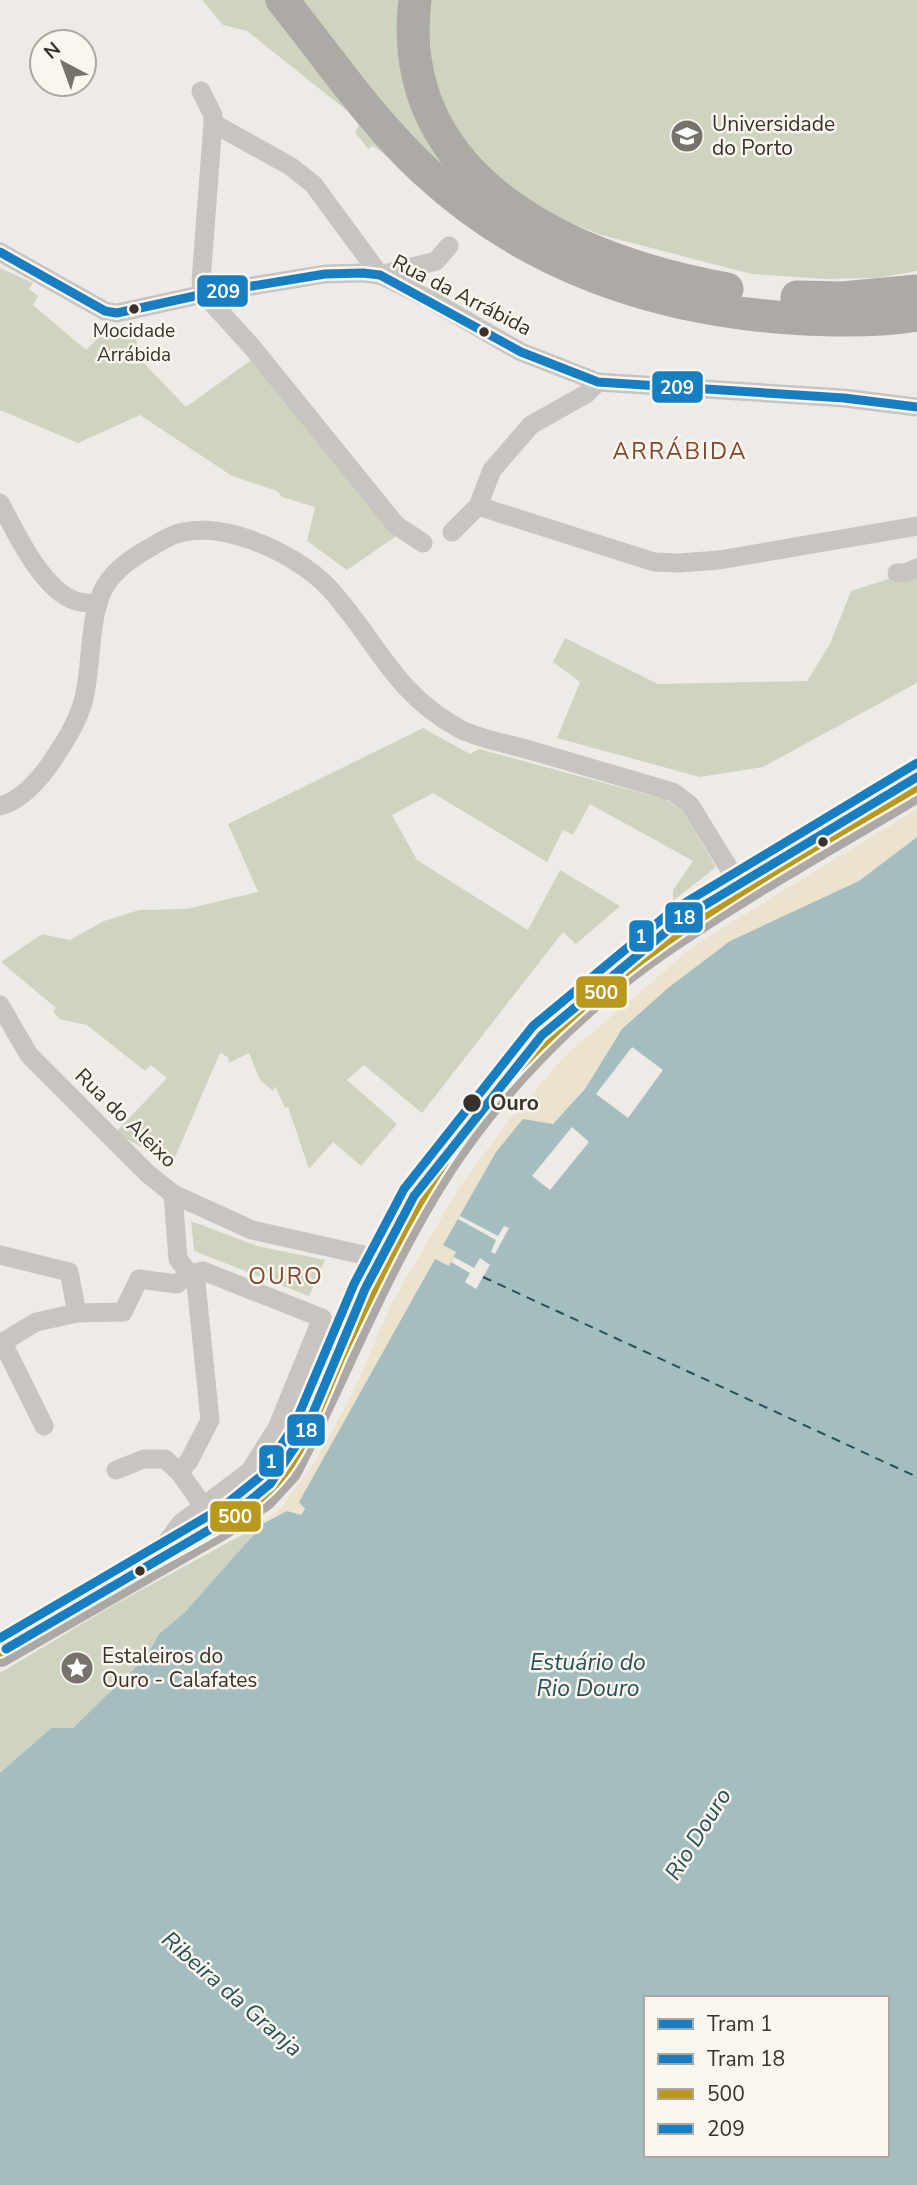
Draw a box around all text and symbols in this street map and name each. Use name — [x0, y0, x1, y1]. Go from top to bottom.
north arrow — [28, 28, 98, 98]
text: N — [39, 36, 66, 65]
place label: Universidade do Porto — [712, 110, 835, 162]
school or university icon: Universidade do Porto — [668, 117, 706, 155]
street label: Rua da Arrábida — [387, 248, 537, 342]
line badge: 209 — [196, 274, 249, 308]
text: 209 — [206, 279, 240, 305]
marker: Mocidade Arrábida — [127, 302, 141, 316]
place label: Mocidade Arrábida — [93, 318, 175, 368]
unlabelled marker — [477, 325, 491, 339]
line badge: 209 — [651, 370, 704, 404]
text: 209 — [660, 375, 694, 401]
district label: ARRÁBIDA — [612, 436, 748, 467]
unlabelled marker — [816, 835, 830, 849]
line badge: 18 — [664, 901, 704, 934]
text: 18 — [673, 905, 695, 931]
line badge: 1 — [628, 919, 655, 953]
text: 1 — [635, 924, 647, 950]
line badge: 500 — [575, 975, 628, 1009]
text: 500 — [584, 980, 618, 1006]
street label: Rua do Aleixo — [69, 1062, 183, 1174]
place label: Ouro — [490, 1089, 539, 1117]
marker: Ouro — [461, 1092, 483, 1114]
district label: OURO — [248, 1261, 324, 1292]
line badge: 18 — [286, 1413, 326, 1447]
text: 18 — [295, 1418, 317, 1444]
line badge: 1 — [258, 1444, 285, 1478]
text: 1 — [265, 1449, 277, 1475]
line badge: 500 — [209, 1500, 262, 1533]
text: 500 — [218, 1504, 252, 1530]
unlabelled marker — [133, 1564, 147, 1578]
place label: Estaleiros do Ouro - Calafates — [102, 1642, 257, 1694]
water label: Estuário do Rio Douro — [530, 1647, 646, 1704]
place icon: Estaleiros do Ouro - Calafates — [58, 1649, 96, 1687]
water label: Rio Douro — [658, 1782, 738, 1886]
water label: Ribeira da Granja — [155, 1924, 309, 2064]
legend — [644, 1996, 889, 2157]
text: Tram 1 — [707, 2010, 773, 2038]
text: Tram 18 — [707, 2045, 785, 2073]
text: 500 — [707, 2080, 745, 2108]
text: 209 — [707, 2115, 745, 2143]

